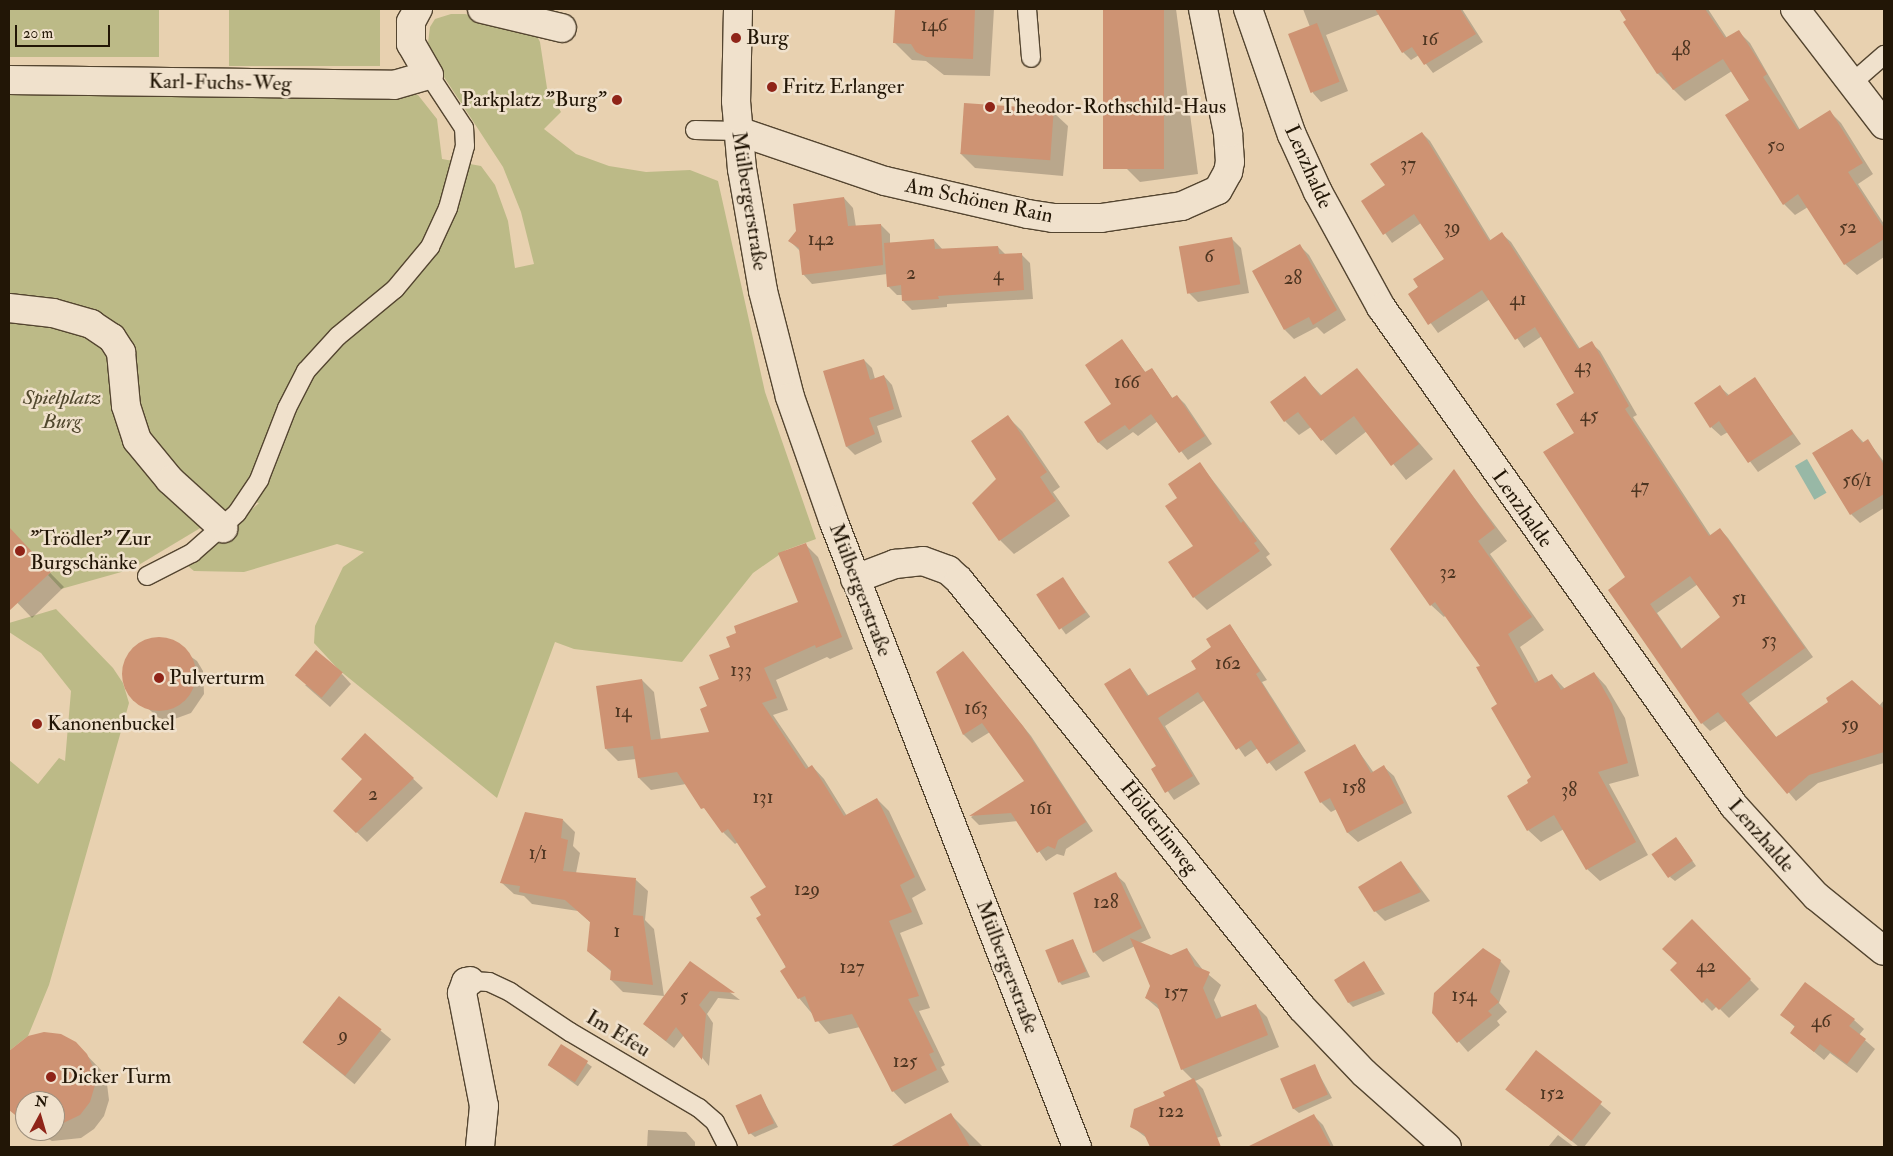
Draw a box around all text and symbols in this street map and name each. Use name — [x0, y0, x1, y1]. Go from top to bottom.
scale bar — [18, 15, 112, 47]
house number: 146 — [921, 15, 947, 37]
text: 20 m — [23, 24, 53, 43]
place label: Burg — [746, 25, 789, 51]
house number: 16 — [1422, 29, 1438, 51]
marker: Burg — [730, 32, 742, 44]
house number: 48 — [1671, 39, 1691, 61]
street label: Karl-Fuchs-Weg — [148, 69, 292, 97]
place label: Fritz Erlanger — [782, 74, 904, 100]
marker: Fritz Erlanger — [766, 81, 778, 93]
place label: Parkplatz "Burg" — [462, 87, 607, 113]
marker: Parkplatz "Burg" — [611, 94, 623, 106]
place label: Theodor-Rothschild-Haus — [1000, 94, 1226, 120]
marker: Theodor-Rothschild-Haus — [984, 101, 996, 113]
street label: Lenzhalde — [1278, 121, 1338, 213]
street label: Mülbergerstraße — [726, 130, 772, 272]
house number: 50 — [1767, 135, 1785, 157]
house number: 37 — [1400, 154, 1416, 176]
street label: Am Schönen Rain — [903, 173, 1055, 229]
house number: 39 — [1443, 217, 1461, 239]
house number: 52 — [1839, 217, 1857, 239]
house number: 142 — [808, 229, 834, 251]
house number: 6 — [1204, 246, 1214, 268]
house number: 2 — [906, 263, 916, 285]
house number: 4 — [993, 264, 1003, 286]
house number: 28 — [1284, 268, 1302, 290]
house number: 41 — [1509, 289, 1527, 311]
house number: 43 — [1574, 356, 1592, 378]
house number: 166 — [1114, 372, 1140, 394]
park label: Spielplatz Burg — [23, 385, 101, 435]
house number: 45 — [1580, 405, 1598, 427]
street label: Lenzhalde — [1486, 465, 1558, 553]
house number: 56/1 — [1842, 470, 1872, 492]
house number: 47 — [1631, 476, 1649, 498]
street label: Mülbergerstraße — [823, 520, 897, 660]
place label: "Trödler" Zur Burgschänke — [30, 526, 151, 576]
marker: "Trödler" Zur Burgschänke — [14, 545, 26, 557]
house number: 32 — [1440, 562, 1456, 584]
house number: 51 — [1731, 588, 1747, 610]
house number: 53 — [1761, 630, 1777, 652]
house number: 162 — [1215, 653, 1241, 675]
house number: 133 — [730, 660, 752, 682]
place label: Pulverturm — [169, 665, 265, 691]
marker: Pulverturm — [153, 672, 165, 684]
house number: 163 — [964, 698, 988, 720]
house number: 14 — [614, 701, 632, 723]
place label: Kanonenbuckel — [47, 711, 175, 737]
house number: 59 — [1841, 714, 1859, 736]
marker: Kanonenbuckel — [31, 718, 43, 730]
street label: Hölderlinweg — [1114, 776, 1204, 880]
house number: 158 — [1342, 777, 1366, 799]
house number: 38 — [1561, 780, 1577, 802]
house number: 2 — [368, 784, 378, 806]
house number: 131 — [753, 787, 773, 809]
street label: Lenzhalde — [1722, 794, 1800, 878]
house number: 161 — [1030, 798, 1052, 820]
house number: 1/1 — [529, 843, 547, 865]
house number: 129 — [794, 879, 820, 901]
house number: 128 — [1093, 892, 1119, 914]
street label: Mülbergerstraße — [970, 897, 1044, 1037]
house number: 1 — [614, 921, 620, 943]
house number: 42 — [1696, 956, 1716, 978]
house number: 127 — [839, 957, 865, 979]
house number: 157 — [1164, 982, 1188, 1004]
house number: 154 — [1452, 985, 1476, 1007]
house number: 5 — [680, 986, 688, 1008]
street label: Im Efeu — [581, 1005, 655, 1063]
house number: 46 — [1811, 1011, 1831, 1033]
house number: 9 — [338, 1025, 348, 1047]
house number: 125 — [893, 1051, 917, 1073]
place label: Dicker Turm — [61, 1064, 171, 1090]
marker: Dicker Turm — [45, 1071, 57, 1083]
house number: 152 — [1540, 1083, 1564, 1105]
north arrow — [15, 1091, 65, 1141]
text: N — [34, 1092, 49, 1111]
house number: 122 — [1158, 1101, 1184, 1123]

